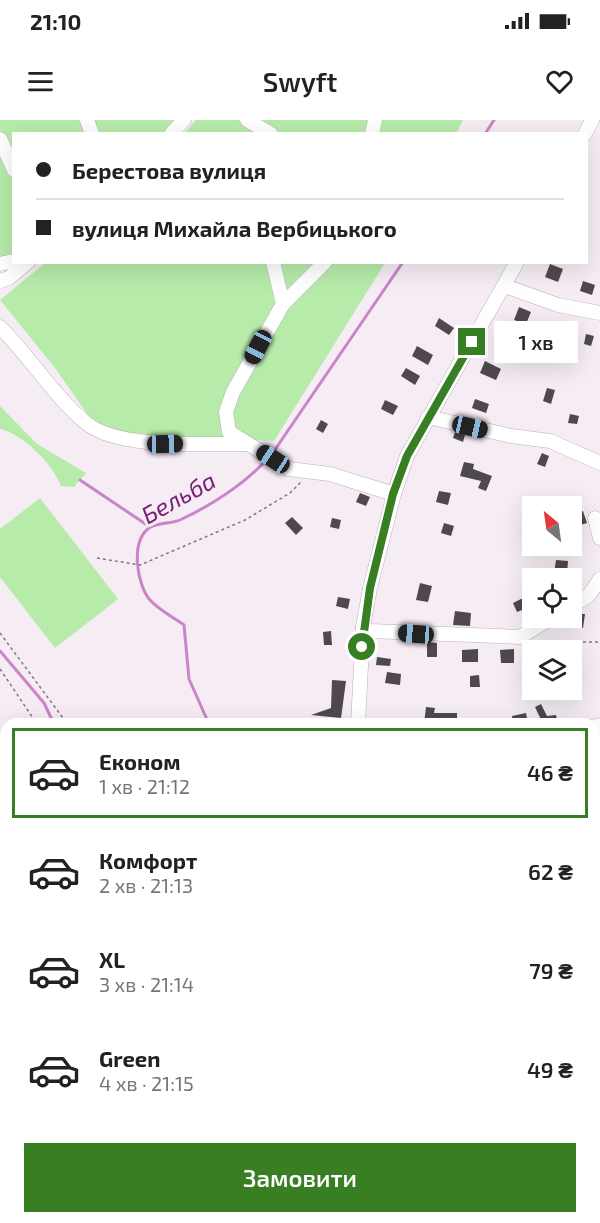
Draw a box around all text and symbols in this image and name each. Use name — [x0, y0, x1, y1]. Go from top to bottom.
text: 21:10 — [30, 8, 81, 34]
icon: menu — [24, 65, 57, 98]
text: Swyft — [263, 65, 337, 97]
icon: heart — [543, 65, 576, 98]
text: Берестова вулиця — [72, 157, 266, 183]
text: вулиця Михайла Вербицького — [72, 215, 397, 241]
callout: 1 хв — [493, 321, 577, 363]
car — [242, 327, 274, 367]
route end — [458, 328, 485, 355]
text: 1 хв — [518, 330, 554, 354]
car — [450, 414, 490, 440]
car — [147, 435, 183, 453]
car — [253, 442, 293, 476]
water label: Бельба — [136, 465, 220, 529]
north arrow — [522, 496, 582, 556]
map controls — [522, 496, 582, 700]
button: locate — [522, 568, 582, 628]
car — [397, 624, 435, 644]
route start — [348, 633, 375, 660]
button: layers — [522, 640, 582, 700]
icon: car — [27, 746, 81, 800]
text: Економ — [99, 748, 181, 774]
text: 46 ₴ — [527, 759, 573, 785]
text: 1 хв · 21:12 — [99, 774, 190, 798]
icon: car — [27, 845, 81, 899]
text: Комфорт — [99, 847, 197, 873]
text: 62 ₴ — [528, 858, 573, 884]
text: 2 хв · 21:13 — [99, 873, 193, 897]
icon: car — [27, 944, 81, 998]
text: XL — [99, 946, 125, 972]
text: 79 ₴ — [529, 957, 573, 983]
text: 3 хв · 21:14 — [99, 972, 194, 996]
icon: car — [27, 1043, 81, 1097]
text: Green — [99, 1045, 161, 1071]
text: 49 ₴ — [527, 1056, 573, 1082]
text: 4 хв · 21:15 — [99, 1071, 194, 1095]
button: Замовити — [24, 1143, 576, 1212]

